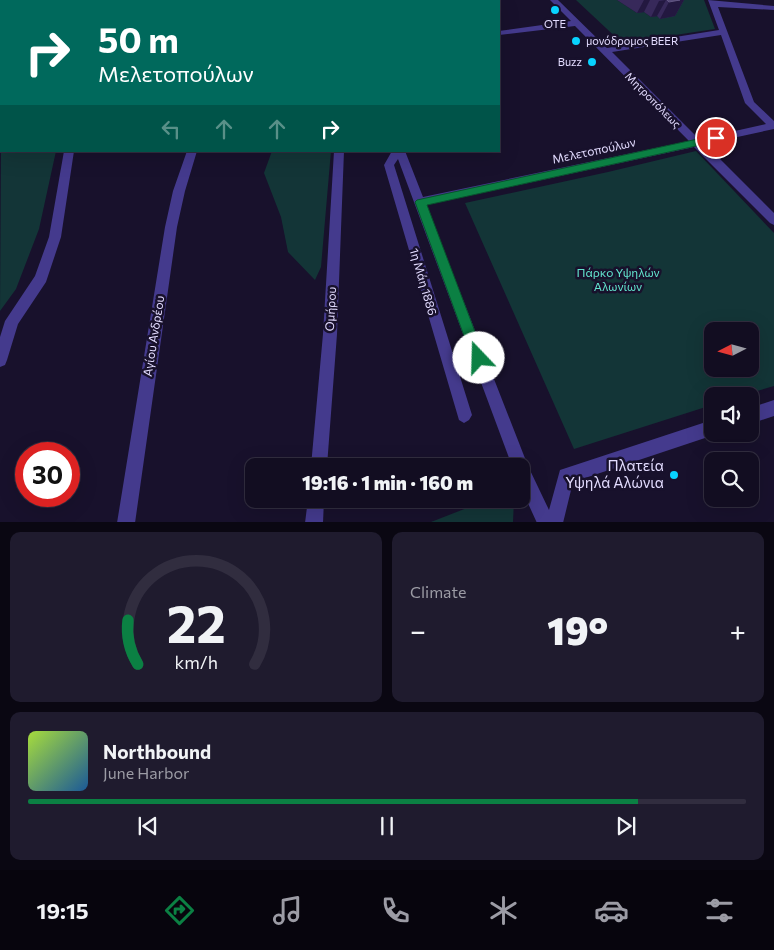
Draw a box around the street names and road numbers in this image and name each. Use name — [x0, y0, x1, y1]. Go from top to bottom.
street label: Μητροπόλεως — [623, 69, 684, 130]
street label: Μελετοπούλων — [551, 134, 637, 166]
street label: 1η Μάη 1886 — [408, 247, 440, 317]
street label: Ομήρου — [322, 286, 338, 332]
street label: Αγίου Ανδρέου — [140, 294, 166, 377]

